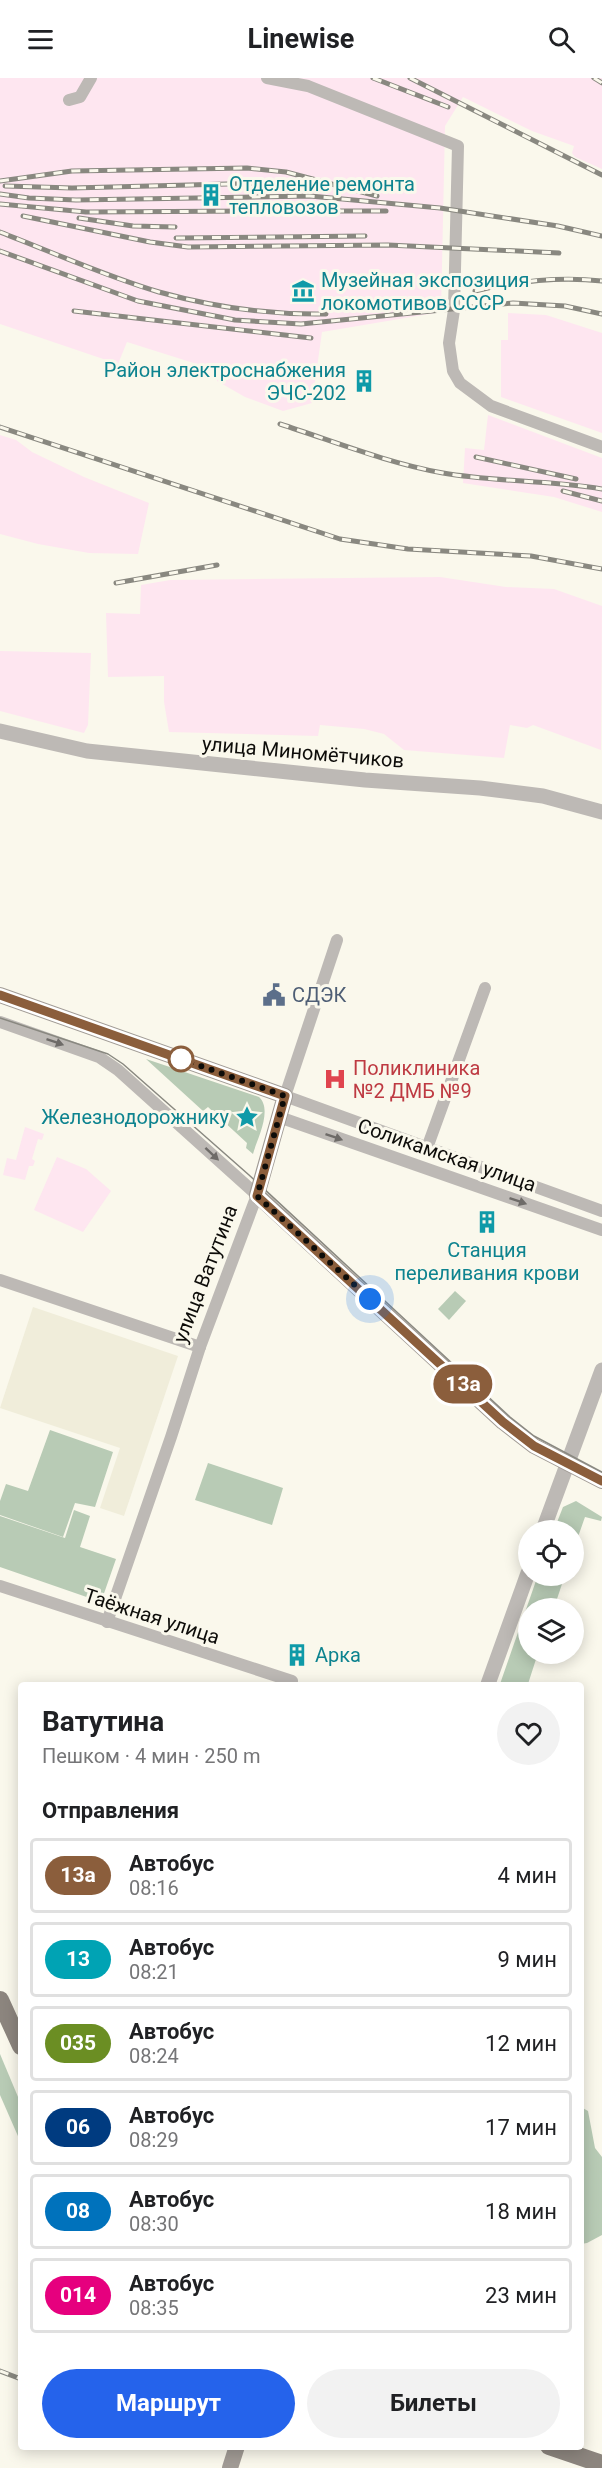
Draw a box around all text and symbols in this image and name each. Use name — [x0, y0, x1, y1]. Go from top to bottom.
icon: menu — [24, 23, 57, 56]
text: Linewise — [248, 23, 354, 55]
icon: search — [545, 23, 578, 56]
place label: Отделение ремонта тепловозов — [229, 172, 415, 219]
building icon: Отделение ремонта тепловозов — [198, 182, 224, 208]
place label: Музейная экспозиция локомотивов СССР — [321, 268, 530, 315]
museum icon: Музейная экспозиция локомотивов СССР — [290, 278, 316, 304]
place label: Район электроснабжения ЭЧС-202 — [104, 358, 346, 405]
building icon: Район электроснабжения ЭЧС-202 — [351, 368, 377, 394]
street label: улица Миномётчиков — [201, 731, 405, 773]
public building icon: СДЭК — [261, 982, 287, 1008]
place label: СДЭК — [292, 983, 347, 1007]
one-way arrow — [46, 1037, 64, 1047]
unlabelled marker — [168, 1046, 194, 1072]
place label: Поликлиника №2 ДМБ №9 — [353, 1056, 480, 1103]
hospital icon: Поликлиника №2 ДМБ №9 — [322, 1066, 348, 1092]
place icon: Железнодорожнику — [234, 1104, 260, 1130]
place label: Железнодорожнику — [41, 1105, 230, 1129]
street label: Соликамская улица — [355, 1113, 539, 1197]
one-way arrow — [325, 1132, 343, 1142]
one-way arrow — [205, 1146, 219, 1160]
one-way arrow — [509, 1196, 527, 1206]
street label: улица Ватутина — [168, 1202, 242, 1346]
building icon: Станция переливания крови — [474, 1209, 500, 1235]
place label: Станция переливания крови — [395, 1238, 579, 1285]
your location — [355, 1284, 385, 1314]
line badge: 13а — [428, 1364, 498, 1404]
text: 13а — [445, 1372, 481, 1396]
map controls — [518, 1520, 584, 1664]
button: locate — [518, 1520, 584, 1586]
street label: Таёжная улица — [81, 1583, 223, 1649]
button: layers — [518, 1598, 584, 1664]
building icon: Арка — [284, 1642, 310, 1668]
place label: Арка — [315, 1643, 361, 1667]
button: heart — [497, 1702, 560, 1765]
text: Ватутина — [42, 1705, 164, 1738]
text: Пешком · 4 мин · 250 m — [42, 1744, 261, 1768]
text: Отправления — [42, 1798, 179, 1823]
text: Автобус — [129, 1851, 214, 1876]
text: 13а — [60, 1863, 96, 1887]
text: 4 мин — [497, 1863, 557, 1888]
text: 08:16 — [129, 1876, 179, 1900]
text: Автобус — [129, 1935, 214, 1960]
text: 13 — [66, 1947, 90, 1971]
text: 9 мин — [497, 1947, 557, 1972]
text: 08:21 — [129, 1960, 179, 1984]
text: Автобус — [129, 2019, 214, 2044]
text: 035 — [60, 2031, 96, 2055]
text: 12 мин — [485, 2031, 557, 2056]
text: 08:24 — [129, 2044, 179, 2068]
text: Автобус — [129, 2103, 214, 2128]
text: 06 — [66, 2115, 90, 2139]
text: 17 мин — [485, 2115, 557, 2140]
text: 08:29 — [129, 2128, 179, 2152]
text: Автобус — [129, 2187, 214, 2212]
text: 08 — [66, 2199, 90, 2223]
text: 18 мин — [485, 2199, 557, 2224]
text: 08:30 — [129, 2212, 179, 2236]
text: Автобус — [129, 2271, 214, 2296]
text: 014 — [60, 2283, 96, 2307]
text: 23 мин — [485, 2283, 557, 2308]
text: 08:35 — [129, 2296, 179, 2320]
button: Маршрут — [42, 2369, 295, 2438]
button: Билеты — [307, 2369, 560, 2438]

